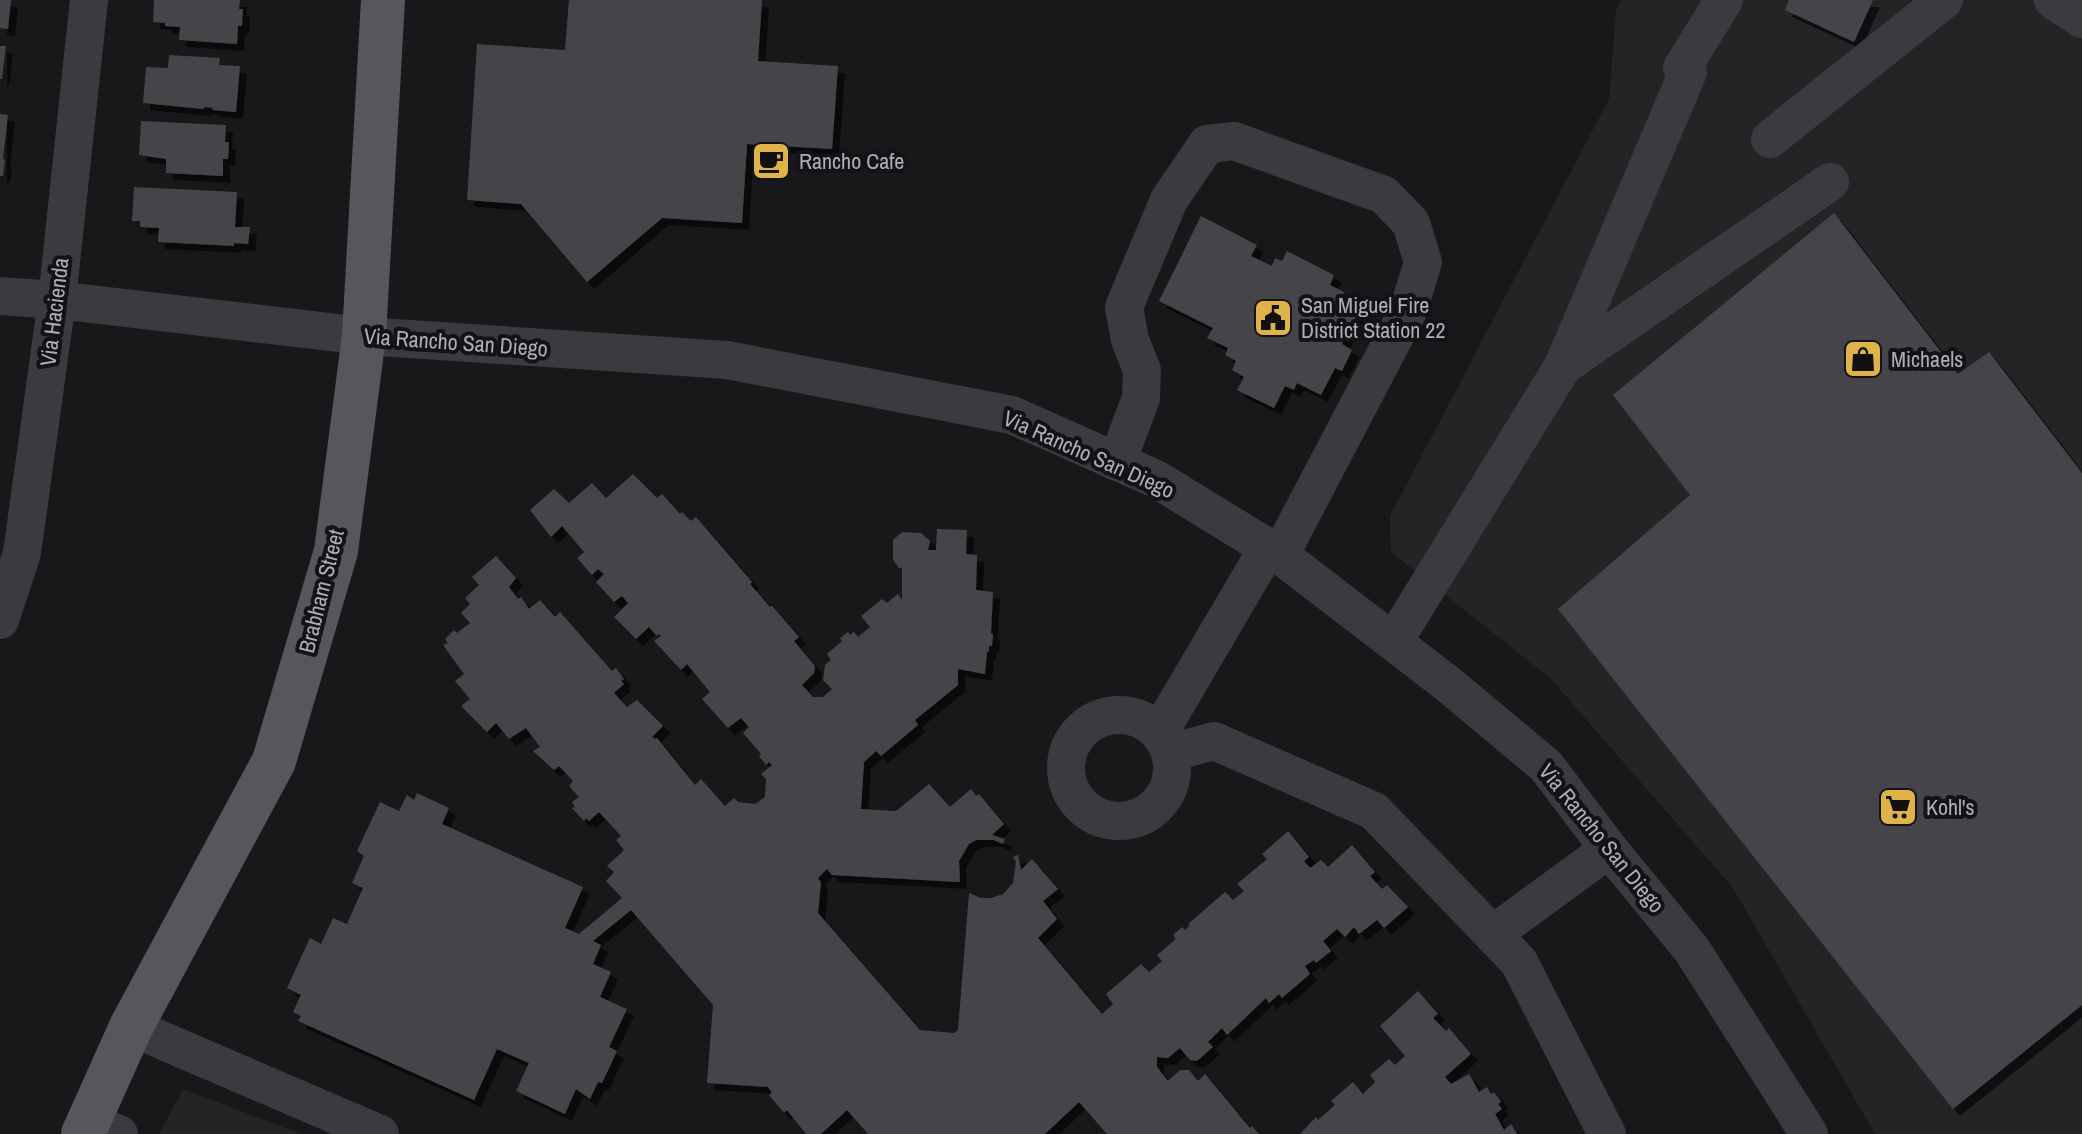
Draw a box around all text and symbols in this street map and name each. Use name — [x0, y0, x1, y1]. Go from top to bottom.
cafe icon: Rancho Cafe — [750, 140, 792, 182]
place label: Rancho Cafe — [799, 146, 904, 176]
street label: Via Hacienda — [32, 256, 76, 368]
place label: San Miguel Fire District Station 22 — [1301, 290, 1445, 345]
public building icon: San Miguel Fire District Station 22 — [1252, 297, 1294, 339]
street label: Via Rancho San Diego — [363, 321, 549, 363]
shop icon: Michaels — [1842, 338, 1884, 380]
place label: Michaels — [1891, 344, 1963, 374]
street label: Via Rancho San Diego — [999, 403, 1179, 505]
street label: Brabham Street — [291, 526, 351, 656]
street label: Via Rancho San Diego — [1532, 757, 1672, 919]
supermarket icon: Kohl's — [1877, 786, 1919, 828]
place label: Kohl's — [1926, 792, 1975, 822]

